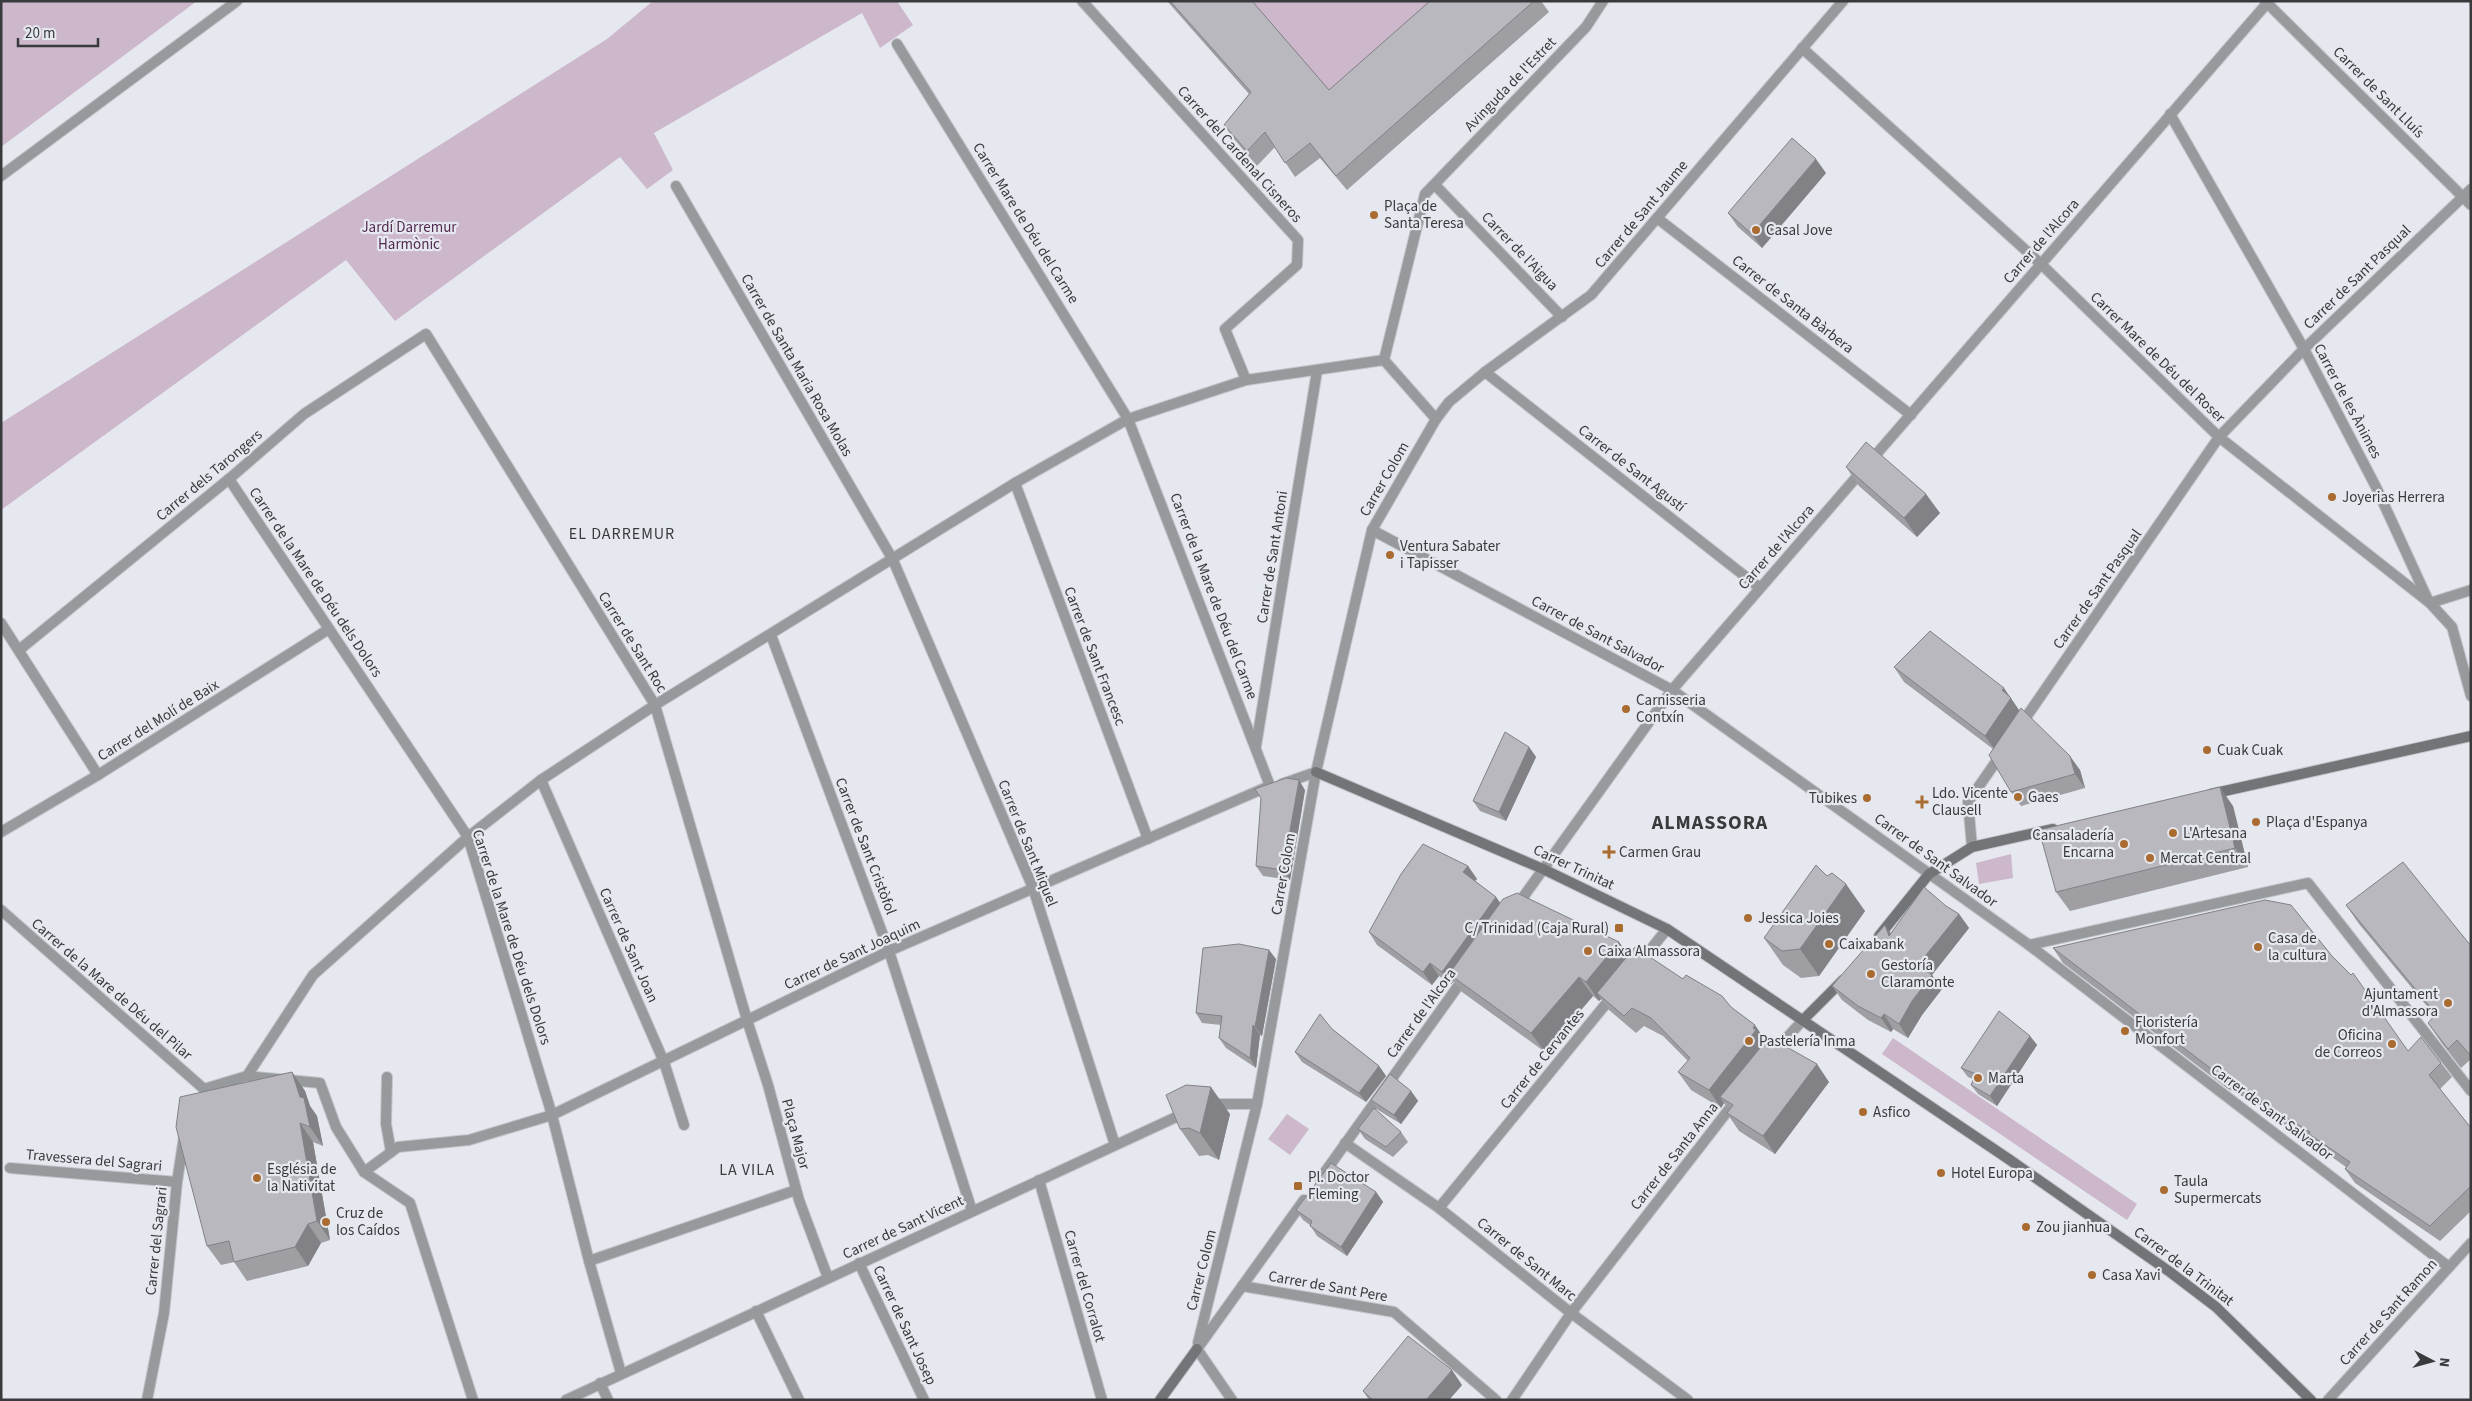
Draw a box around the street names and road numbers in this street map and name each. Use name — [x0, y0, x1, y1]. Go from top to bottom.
street label: Avinguda de l'Estret — [1460, 32, 1561, 136]
street label: Carrer de Sant Lluís — [2328, 42, 2429, 143]
street label: Carrer del Cardenal Cisneros — [1172, 81, 1307, 227]
street label: Carrer Mare de Déu del Carme — [967, 139, 1084, 308]
street label: Carrer de Sant Jaume — [1590, 156, 1693, 273]
street label: Carrer de l'Alcora — [1998, 194, 2084, 288]
street label: Carrer de l'Aigua — [1476, 207, 1563, 296]
street label: Carrer de Sant Pasqual — [2299, 220, 2416, 334]
street label: Carrer de Santa Bàrbera — [1727, 250, 1858, 359]
street label: Carrer de Santa Maria Rosa Molas — [736, 270, 858, 460]
street label: Carrer Mare de Déu del Roser — [2085, 287, 2230, 428]
street label: Carrer de les Ànimes — [2308, 340, 2387, 462]
street label: Carrer de Sant Agustí — [1574, 420, 1691, 518]
street label: Carrer dels Tarongers — [152, 425, 267, 526]
street label: Carrer Colom — [1355, 438, 1414, 520]
street label: Carrer de la Mare de Déu dels Dolors — [244, 483, 387, 682]
street label: Carrer de Sant Antoni — [1252, 489, 1293, 625]
street label: Carrer de la Mare de Déu del Carme — [1164, 490, 1263, 702]
street label: Carrer de l'Alcora — [1733, 500, 1819, 594]
street label: Carrer de Sant Pasqual — [2048, 525, 2147, 654]
street label: Carrer de Sant Francesc — [1058, 584, 1131, 729]
street label: Carrer de Sant Roc — [593, 588, 672, 697]
street label: Carrer de Sant Salvador — [1528, 590, 1669, 679]
street label: Carrer del Molí de Baix — [93, 674, 223, 766]
street label: Carrer de Sant Cristòfol — [830, 775, 901, 918]
street label: Carrer de Sant Miquel — [993, 777, 1063, 910]
street label: Carrer de Sant Salvador — [1870, 808, 2002, 913]
street label: Carrer de la Mare de Déu dels Dolors — [467, 827, 556, 1048]
street label: Carrer Colom — [1266, 831, 1301, 917]
street label: Carrer Trinitat — [1530, 839, 1618, 895]
street label: Carrer de Sant Joan — [594, 885, 663, 1006]
street label: Carrer de la Mare de Déu del Pilar — [27, 914, 197, 1066]
street label: Carrer de Sant Joaquim — [781, 914, 924, 995]
street label: Carrer de l'Alcora — [1382, 964, 1461, 1063]
street label: Carrer de Cervantes — [1495, 1005, 1589, 1114]
street label: Carrer de Sant Salvador — [2206, 1059, 2338, 1166]
street label: Plaça Major — [776, 1096, 815, 1173]
street label: Carrer de Santa Anna — [1625, 1098, 1723, 1215]
street label: Travessera del Sagrari — [25, 1144, 163, 1177]
street label: Carrer del Sagrari — [140, 1186, 173, 1296]
street label: Carrer de Sant Vicent — [839, 1190, 967, 1265]
street label: Carrer de Sant Marc — [1472, 1213, 1581, 1306]
street label: Carrer de la Trinitat — [2129, 1222, 2238, 1311]
street label: Carrer Colom — [1181, 1227, 1222, 1313]
street label: Carrer del Corralot — [1058, 1228, 1111, 1345]
street label: Carrer de Sant Ramon — [2335, 1254, 2442, 1370]
street label: Carrer de Sant Josep — [868, 1262, 942, 1389]
street label: Carrer de Sant Pere — [1267, 1266, 1389, 1307]

